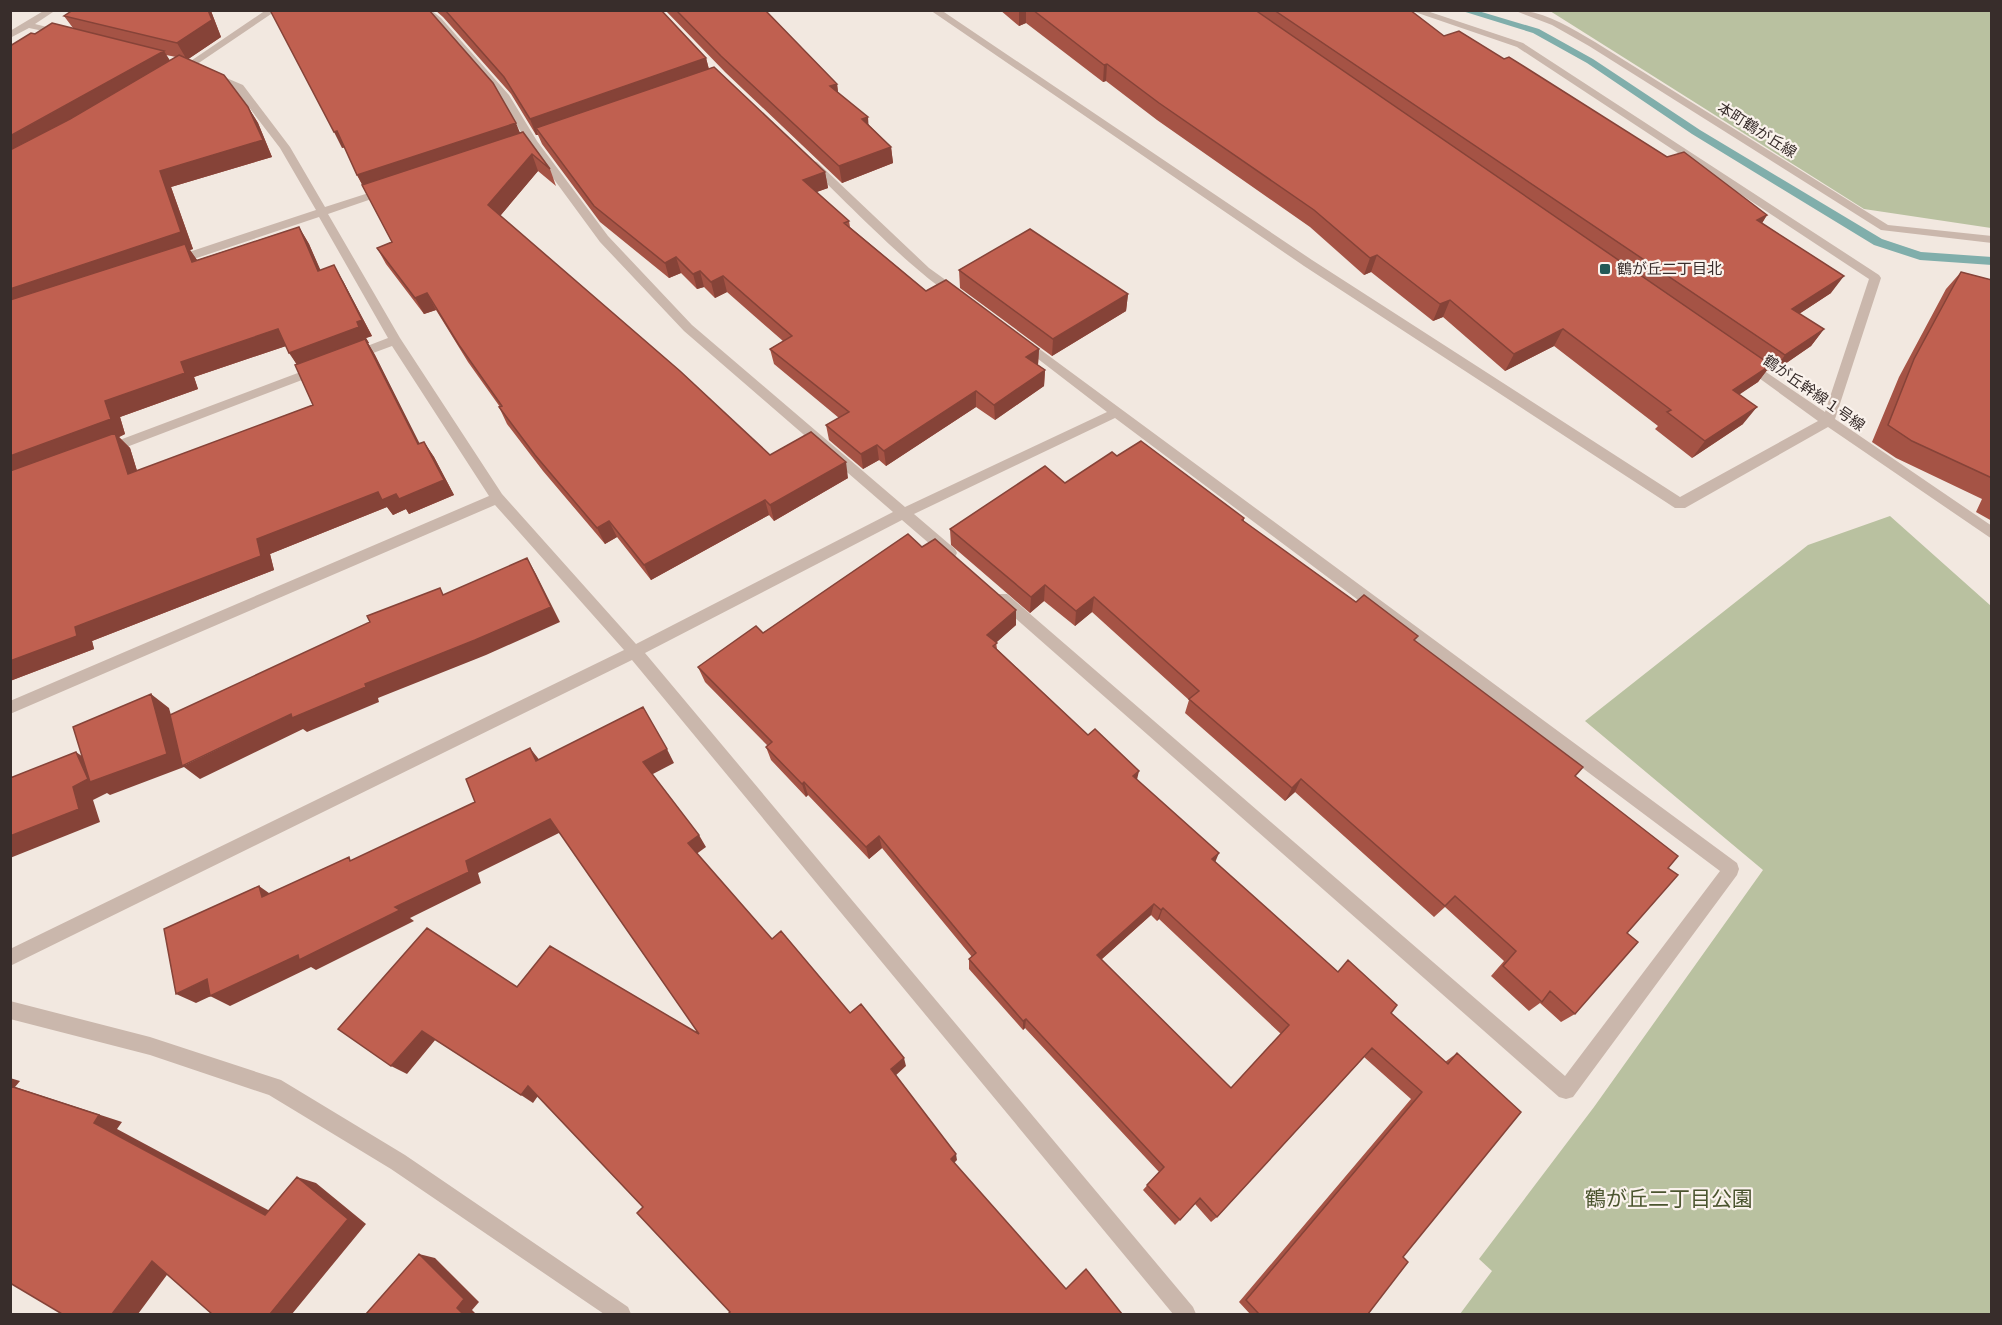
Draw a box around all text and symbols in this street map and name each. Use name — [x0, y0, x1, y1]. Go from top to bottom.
street label: 本町鶴が丘線 — [1714, 97, 1801, 162]
place label: 鶴が丘二丁目北 — [1617, 258, 1722, 279]
marker: 鶴が丘二丁目北 — [1598, 262, 1612, 276]
street label: 鶴が丘幹線１号線 — [1759, 350, 1869, 436]
park label: 鶴が丘二丁目公園 — [1585, 1184, 1753, 1213]

